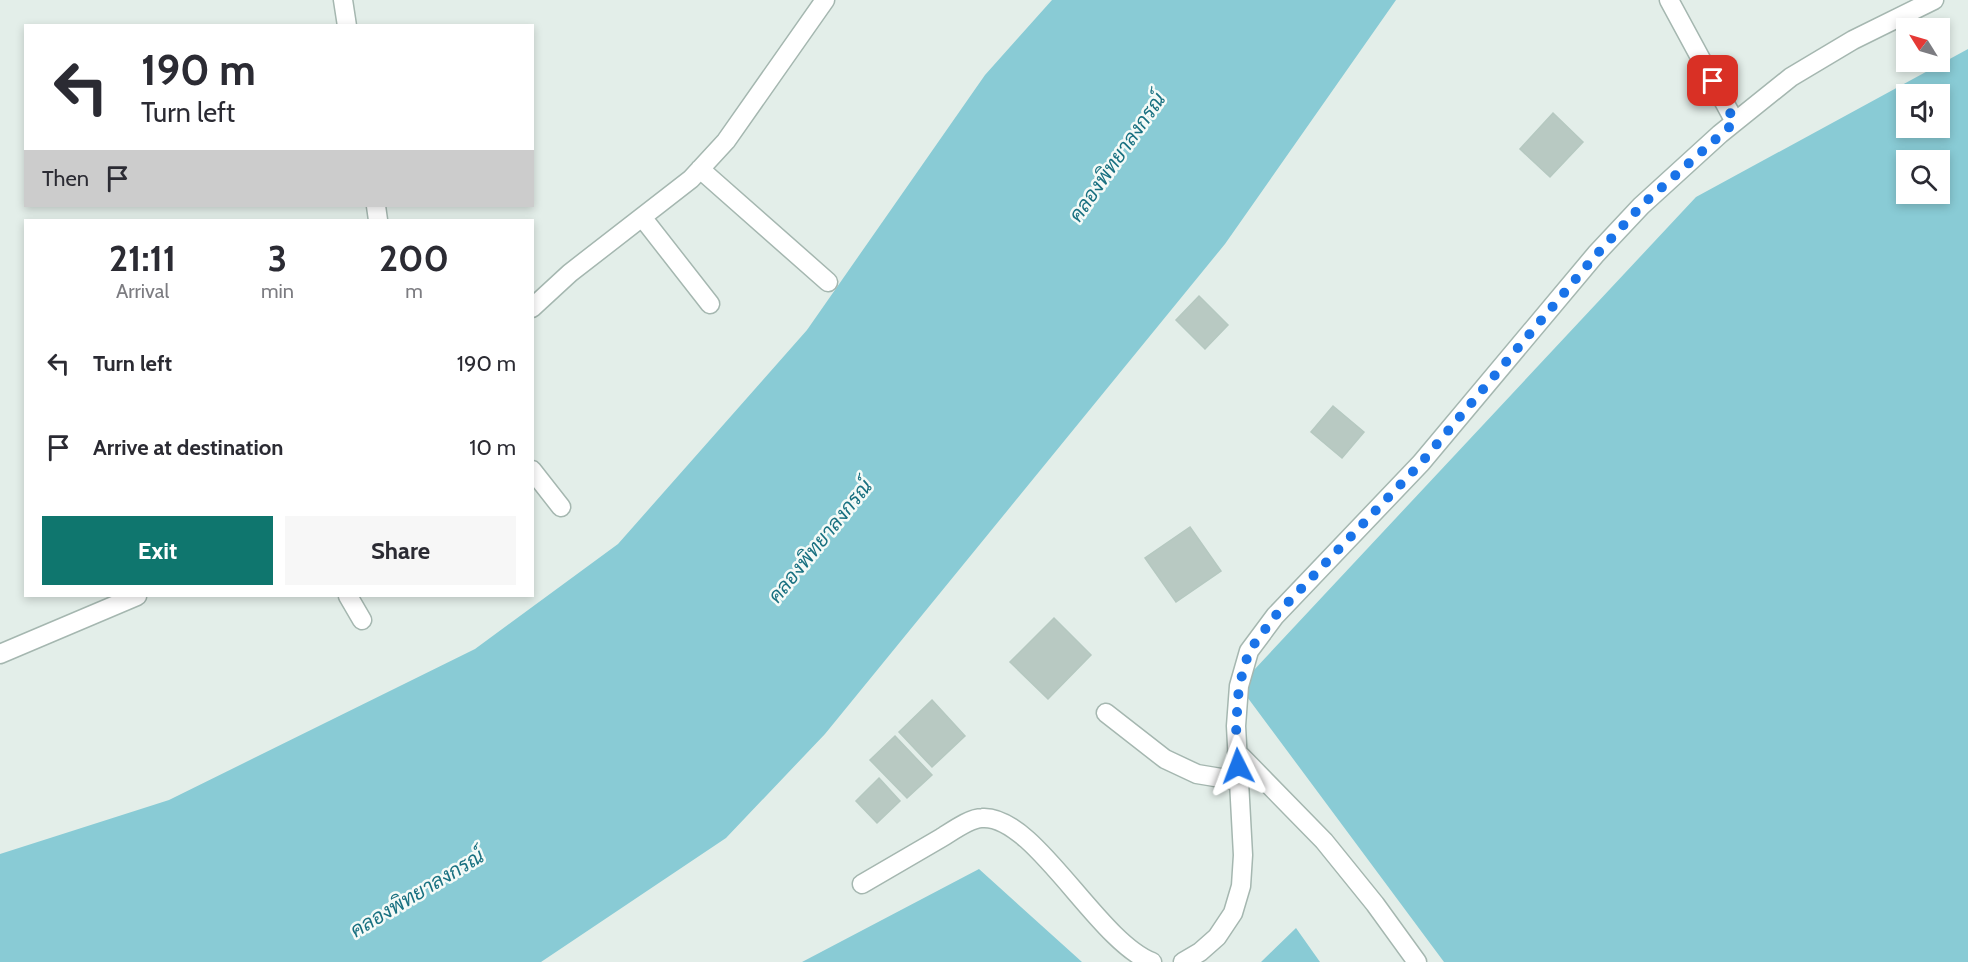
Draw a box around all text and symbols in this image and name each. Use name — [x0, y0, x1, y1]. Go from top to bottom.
north arrow — [1896, 18, 1950, 72]
map controls — [1896, 18, 1950, 204]
text: 190 m — [141, 44, 256, 96]
icon: left — [42, 48, 120, 126]
pin — [1687, 55, 1738, 106]
icon: arrive — [1696, 64, 1729, 97]
water label: คลองพิทยาลงกรณ์ — [1062, 84, 1172, 226]
button: sound — [1896, 84, 1950, 138]
text: Turn left — [141, 96, 235, 129]
button: search — [1896, 150, 1950, 204]
icon: arrive — [101, 162, 134, 195]
text: Then — [42, 165, 89, 192]
text: 21:11 — [109, 236, 176, 280]
text: 3 — [268, 236, 287, 280]
text: 200 — [379, 236, 449, 280]
text: Arrival — [116, 279, 169, 303]
text: min — [261, 279, 294, 303]
text: m — [405, 279, 423, 303]
icon: left — [42, 347, 75, 380]
text: Turn left — [93, 350, 172, 377]
text: 190 m — [457, 350, 516, 377]
icon: arrive — [42, 431, 75, 464]
text: Arrive at destination — [93, 434, 283, 461]
text: 10 m — [469, 434, 516, 461]
water label: คลองพิทยาลงกรณ์ — [761, 471, 879, 607]
button: Exit — [42, 516, 273, 585]
button: Share — [285, 516, 516, 585]
position arrow — [1206, 734, 1270, 798]
water label: คลองพิทยาลงกรณ์ — [345, 840, 491, 942]

